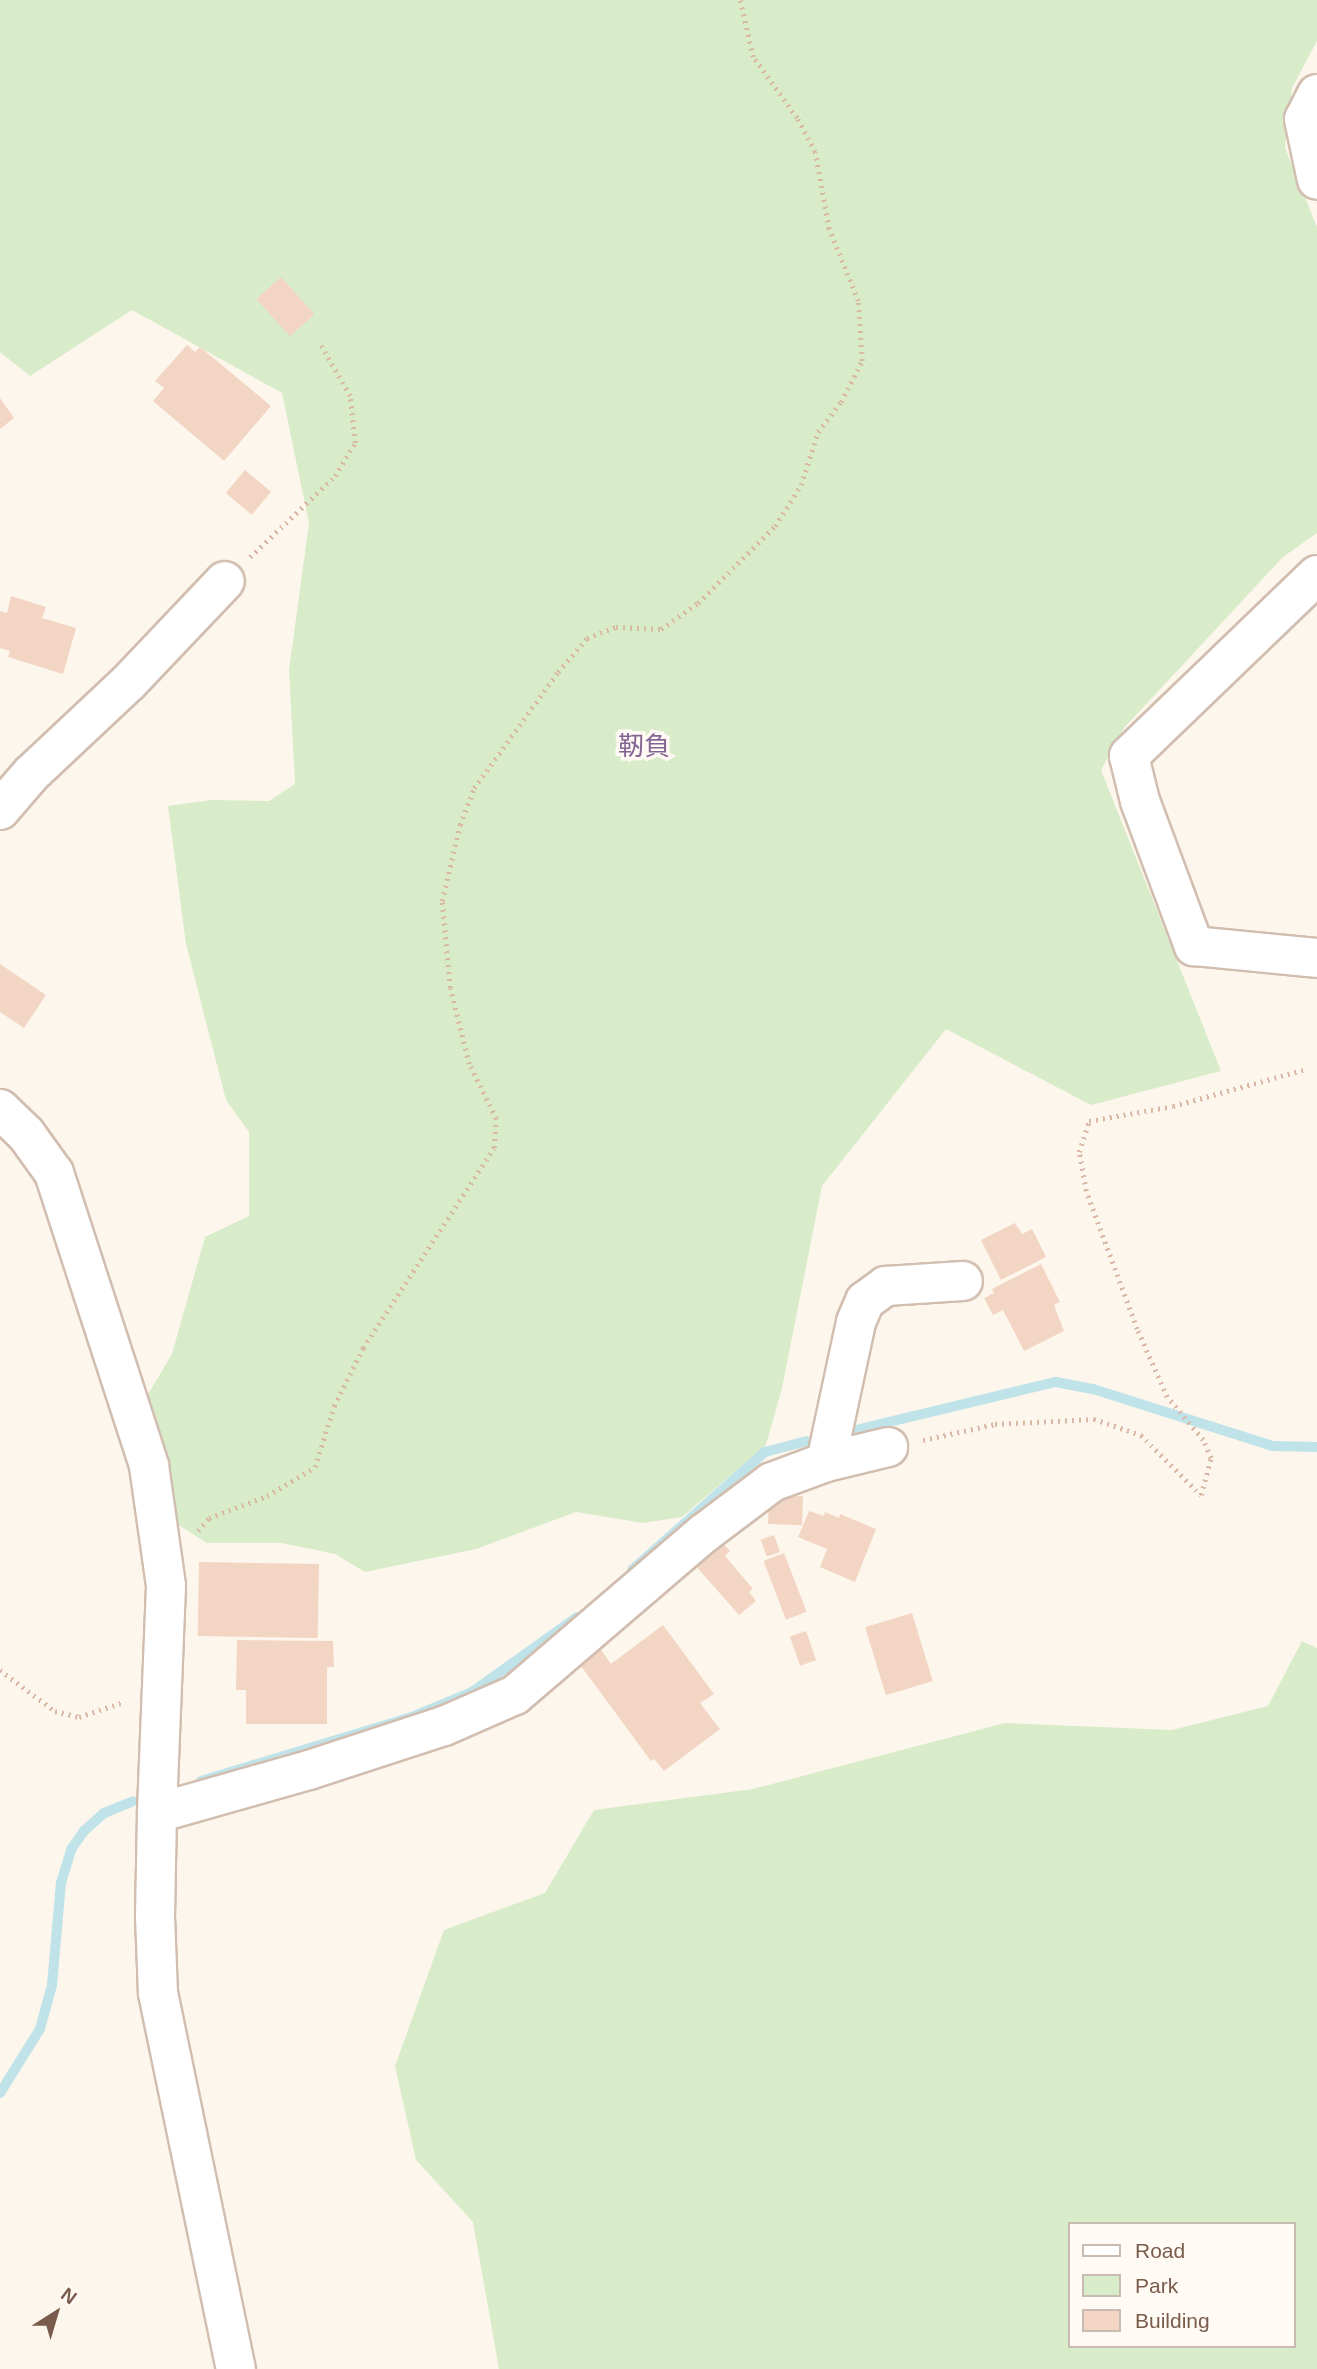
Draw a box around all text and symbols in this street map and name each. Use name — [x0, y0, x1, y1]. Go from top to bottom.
district label: 靭負 — [618, 731, 670, 763]
legend — [1068, 2222, 1296, 2348]
text: Road — [1135, 2239, 1185, 2262]
text: Park — [1135, 2274, 1178, 2297]
north arrow — [21, 2278, 91, 2348]
text: N — [57, 2283, 81, 2308]
text: Building — [1135, 2309, 1210, 2332]

